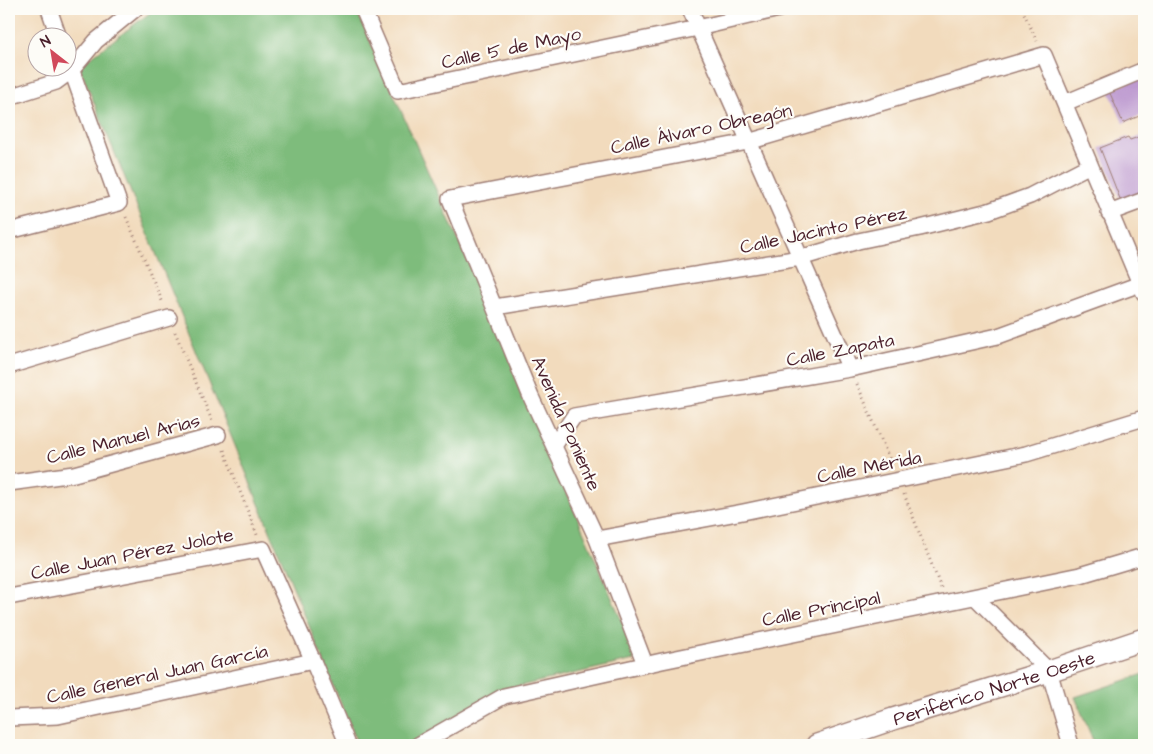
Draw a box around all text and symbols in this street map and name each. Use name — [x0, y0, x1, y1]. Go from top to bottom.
street label: Calle 5 de Mayo — [439, 20, 584, 77]
north arrow — [28, 28, 78, 78]
text: N — [37, 31, 55, 53]
street label: Calle Álvaro Obregón — [608, 97, 795, 163]
street label: Calle Jacinto Pérez — [738, 200, 910, 261]
street label: Calle Zapata — [784, 327, 897, 374]
street label: Avenida Poniente — [524, 352, 607, 495]
street label: Calle Manuel Arias — [44, 407, 203, 472]
street label: Calle Mérida — [815, 444, 924, 491]
street label: Calle Juan Pérez Jolote — [29, 522, 236, 587]
street label: Calle Principal — [760, 585, 883, 634]
street label: Calle General Juan García — [44, 638, 271, 711]
street label: Periférico Norte Oeste — [890, 644, 1099, 733]

